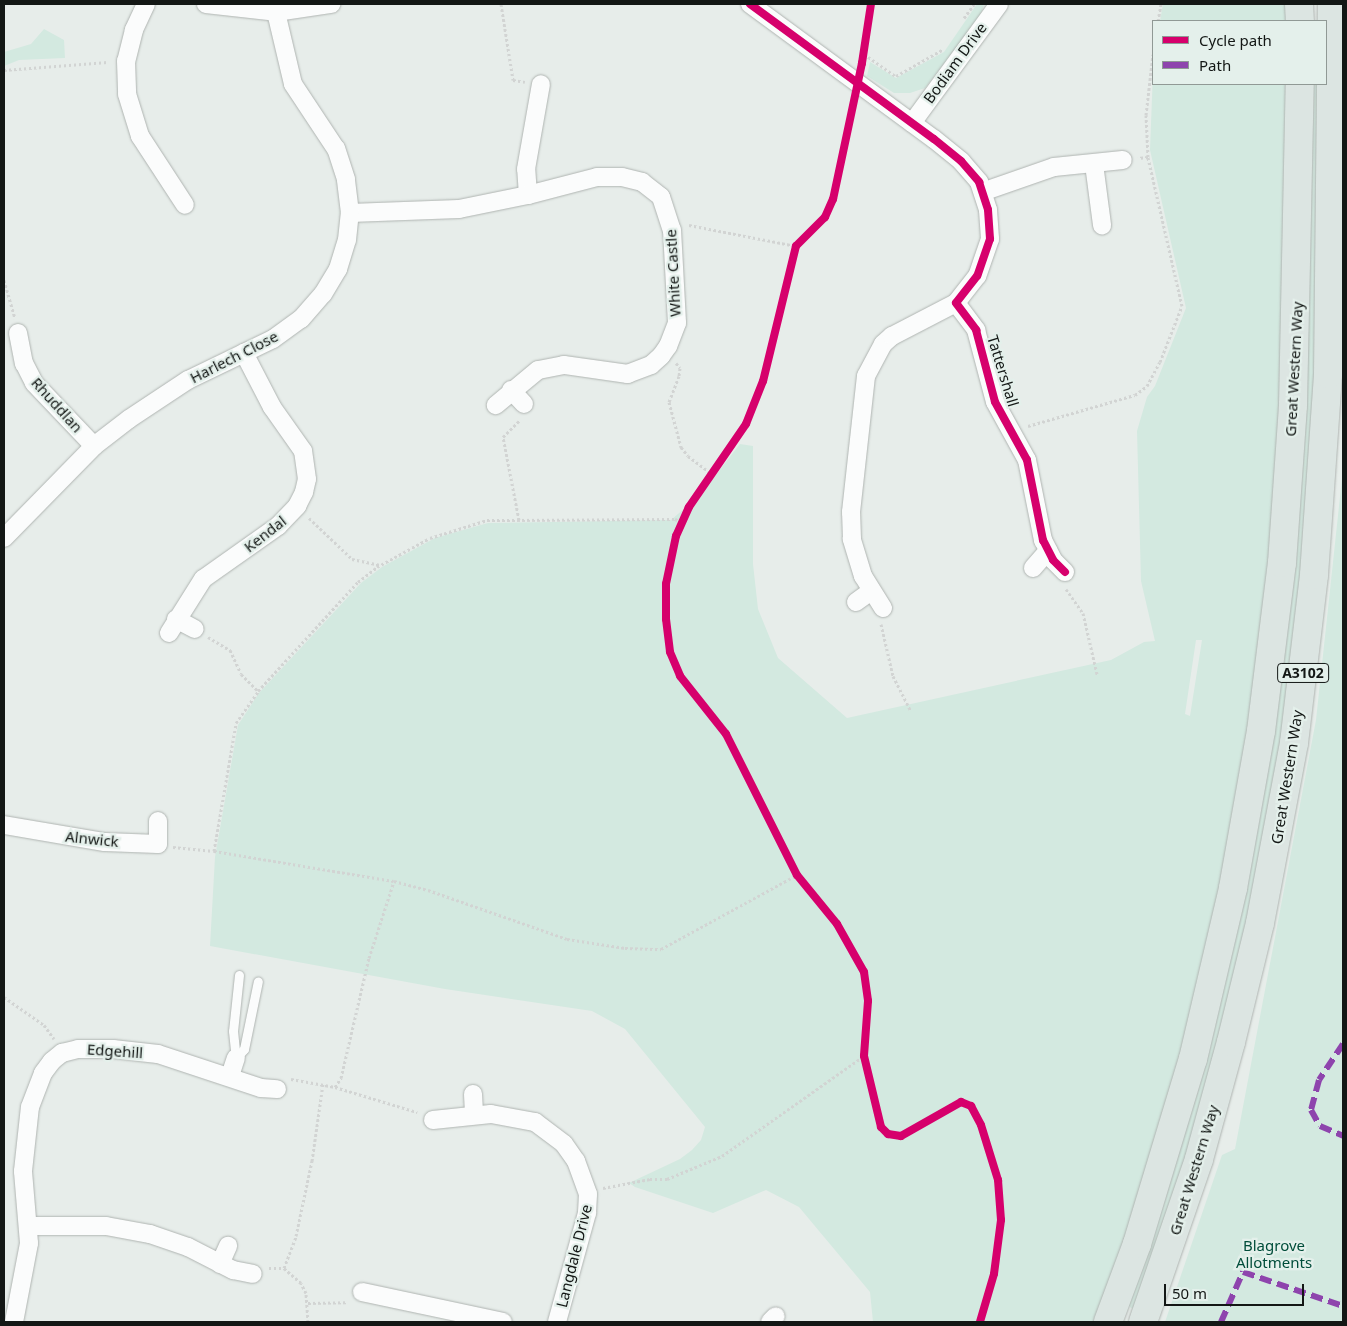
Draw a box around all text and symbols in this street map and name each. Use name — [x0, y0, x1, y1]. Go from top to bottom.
street label: Bodiam Drive — [920, 19, 990, 107]
legend — [1152, 20, 1327, 85]
text: Cycle path — [1199, 30, 1272, 50]
text: Path — [1199, 55, 1231, 75]
street label: White Castle — [662, 229, 684, 317]
street label: Great Western Way — [1281, 301, 1307, 437]
street label: Harlech Close — [187, 327, 281, 387]
street label: Tattershall — [984, 333, 1022, 409]
street label: Rhuddlan — [28, 374, 86, 436]
street label: Kendal — [240, 512, 290, 556]
road number: A3102 — [1277, 661, 1329, 684]
street label: Great Western Way — [1268, 709, 1306, 845]
street label: Alnwick — [64, 827, 120, 851]
street label: Edgehill — [86, 1040, 144, 1062]
street label: Great Western Way — [1166, 1103, 1222, 1237]
street label: Langdale Drive — [552, 1203, 596, 1309]
park label: Blagrove Allotments — [1236, 1236, 1312, 1271]
scale bar — [1167, 1274, 1307, 1306]
text: 50 m — [1172, 1283, 1207, 1303]

